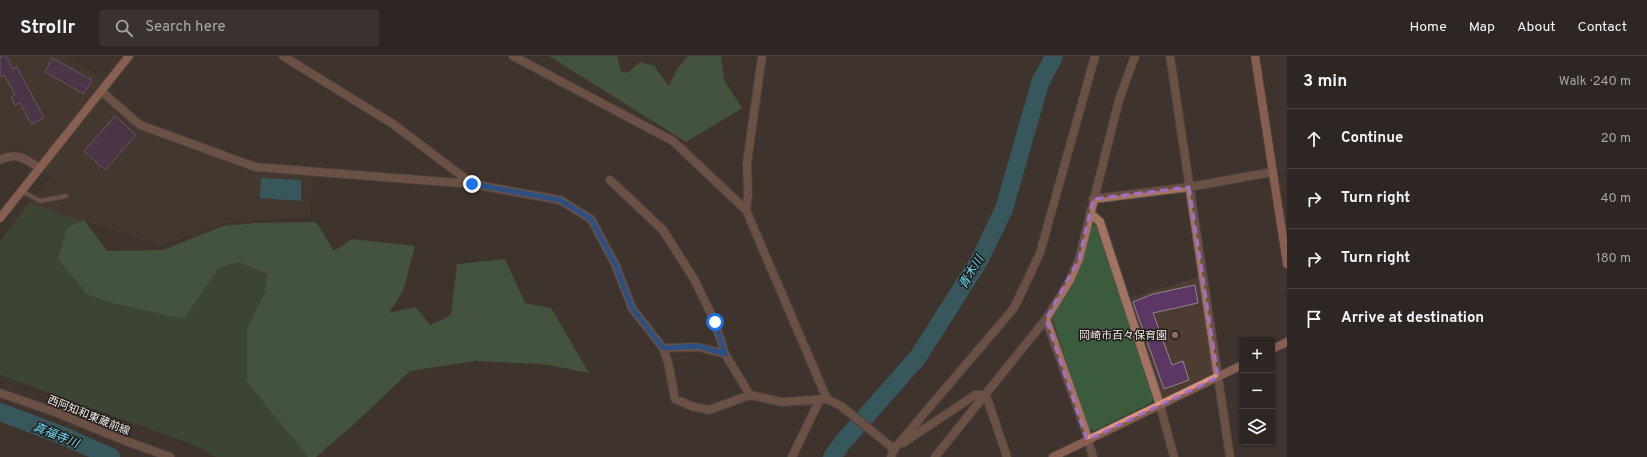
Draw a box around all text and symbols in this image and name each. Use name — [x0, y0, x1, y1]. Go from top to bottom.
search box — [99, 10, 379, 46]
text: Strollr — [20, 16, 75, 40]
icon: search — [113, 17, 135, 39]
text: Search here — [145, 18, 225, 37]
text: Home — [1410, 19, 1447, 36]
text: Map — [1469, 19, 1495, 36]
text: About — [1517, 19, 1556, 36]
text: Contact — [1578, 19, 1627, 36]
text: 3 min — [1303, 71, 1347, 93]
text: Walk · 240 m — [1559, 74, 1631, 90]
icon: ahead — [1303, 128, 1325, 150]
text: Continue — [1341, 129, 1403, 148]
text: 20 m — [1601, 131, 1631, 147]
route end — [463, 175, 481, 193]
icon: right — [1303, 188, 1325, 210]
text: Turn right — [1341, 189, 1410, 208]
text: 40 m — [1601, 191, 1631, 207]
icon: right — [1303, 248, 1325, 270]
text: Turn right — [1341, 249, 1410, 268]
water label: 青木川 — [956, 251, 989, 292]
text: 180 m — [1596, 251, 1631, 267]
icon: arrive — [1303, 308, 1325, 330]
text: Arrive at destination — [1341, 309, 1484, 328]
route start — [706, 313, 724, 331]
place label: 岡崎市百々保育園 — [1079, 329, 1167, 343]
marker: 岡崎市百々保育園 — [1170, 330, 1180, 340]
map controls — [1239, 337, 1275, 445]
button: + — [1239, 337, 1275, 373]
button: − — [1239, 373, 1275, 409]
street label: 西阿知和東蔵前線 — [45, 393, 132, 439]
button: layers — [1239, 409, 1275, 445]
water label: 真福寺川 — [30, 420, 83, 453]

